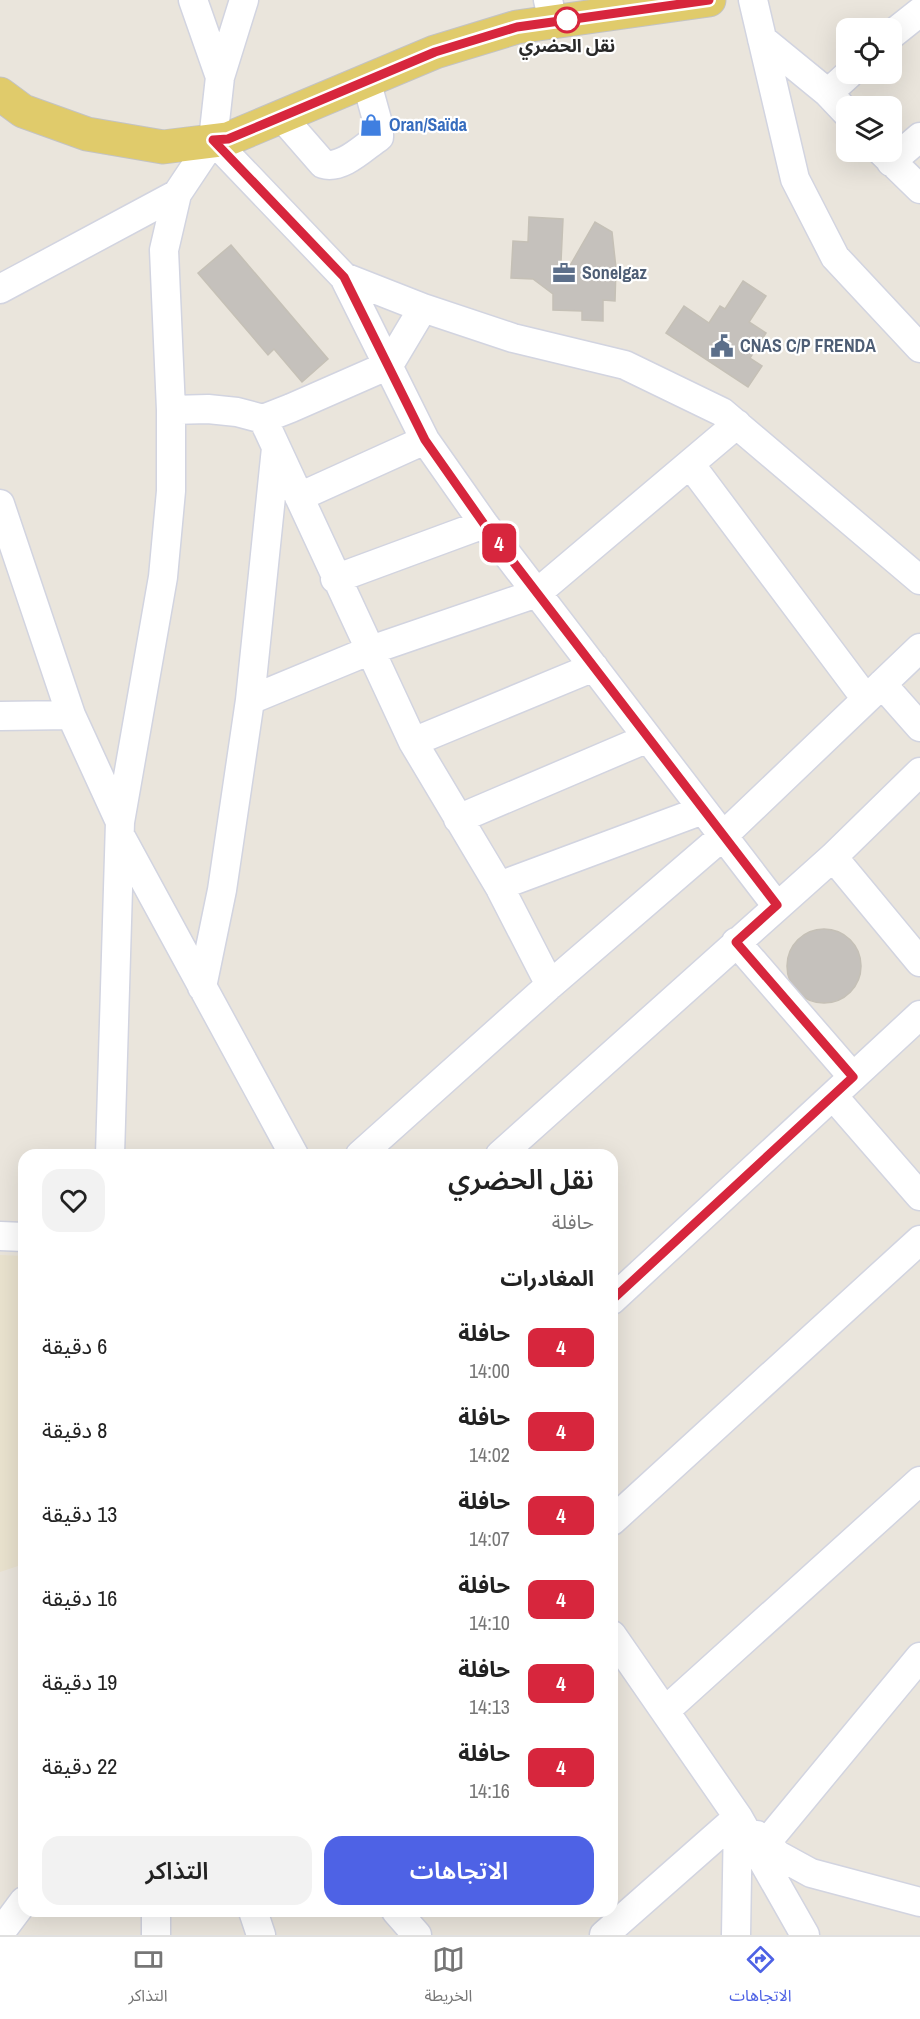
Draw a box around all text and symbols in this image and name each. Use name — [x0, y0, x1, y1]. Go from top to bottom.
marker: نقل الحضري — [554, 7, 580, 33]
map controls — [836, 18, 902, 162]
button: locate — [836, 18, 902, 84]
place label: نقل الحضري — [519, 33, 615, 60]
button: layers — [836, 96, 902, 162]
shop icon: Oran/Saïda — [358, 112, 384, 138]
place label: Oran/Saïda — [389, 112, 468, 137]
office icon: Sonelgaz — [551, 260, 577, 286]
place label: Sonelgaz — [582, 260, 647, 285]
public building icon: CNAS C/P FRENDA — [709, 333, 735, 359]
place label: CNAS C/P FRENDA — [740, 333, 876, 358]
line badge: 4 — [480, 524, 518, 562]
text: 4 — [494, 529, 504, 558]
text: نقل الحضري — [448, 1160, 594, 1198]
button: heart — [42, 1169, 105, 1232]
text: حافلة — [552, 1208, 594, 1235]
text: المغادرات — [500, 1263, 594, 1293]
text: حافلة — [458, 1318, 510, 1348]
text: 6 دقيقة — [42, 1331, 107, 1361]
text: 4 — [556, 1333, 566, 1362]
text: 14:00 — [469, 1357, 510, 1384]
text: حافلة — [458, 1402, 510, 1432]
text: 8 دقيقة — [42, 1415, 107, 1445]
text: 4 — [556, 1417, 566, 1446]
text: 14:02 — [469, 1441, 510, 1468]
text: حافلة — [458, 1486, 510, 1516]
text: 13 دقيقة — [42, 1499, 117, 1529]
text: 4 — [556, 1501, 566, 1530]
text: 14:07 — [469, 1525, 510, 1552]
text: حافلة — [458, 1570, 510, 1600]
text: 16 دقيقة — [42, 1583, 117, 1613]
text: 4 — [556, 1585, 566, 1614]
text: 14:10 — [469, 1609, 510, 1636]
text: حافلة — [458, 1654, 510, 1684]
text: 19 دقيقة — [42, 1667, 117, 1697]
text: 4 — [556, 1669, 566, 1698]
text: 14:13 — [469, 1693, 510, 1720]
text: حافلة — [458, 1738, 510, 1768]
text: 22 دقيقة — [42, 1751, 117, 1781]
text: 4 — [556, 1753, 566, 1782]
text: 14:16 — [469, 1777, 510, 1804]
button: التذاكر — [42, 1836, 312, 1905]
button: الاتجاهات — [324, 1836, 594, 1905]
tab: التذاكر — [128, 1943, 168, 2013]
tab: الخريطة — [424, 1943, 472, 2013]
tab: الاتجاهات — [729, 1943, 792, 2013]

